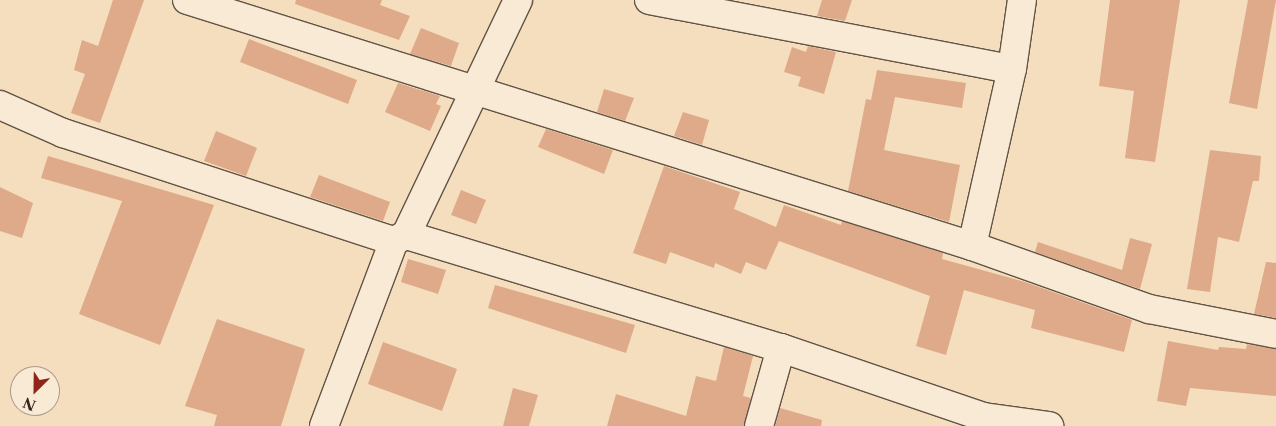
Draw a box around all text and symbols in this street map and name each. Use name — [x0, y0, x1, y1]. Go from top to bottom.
north arrow — [10, 366, 60, 416]
text: N — [20, 393, 39, 415]

